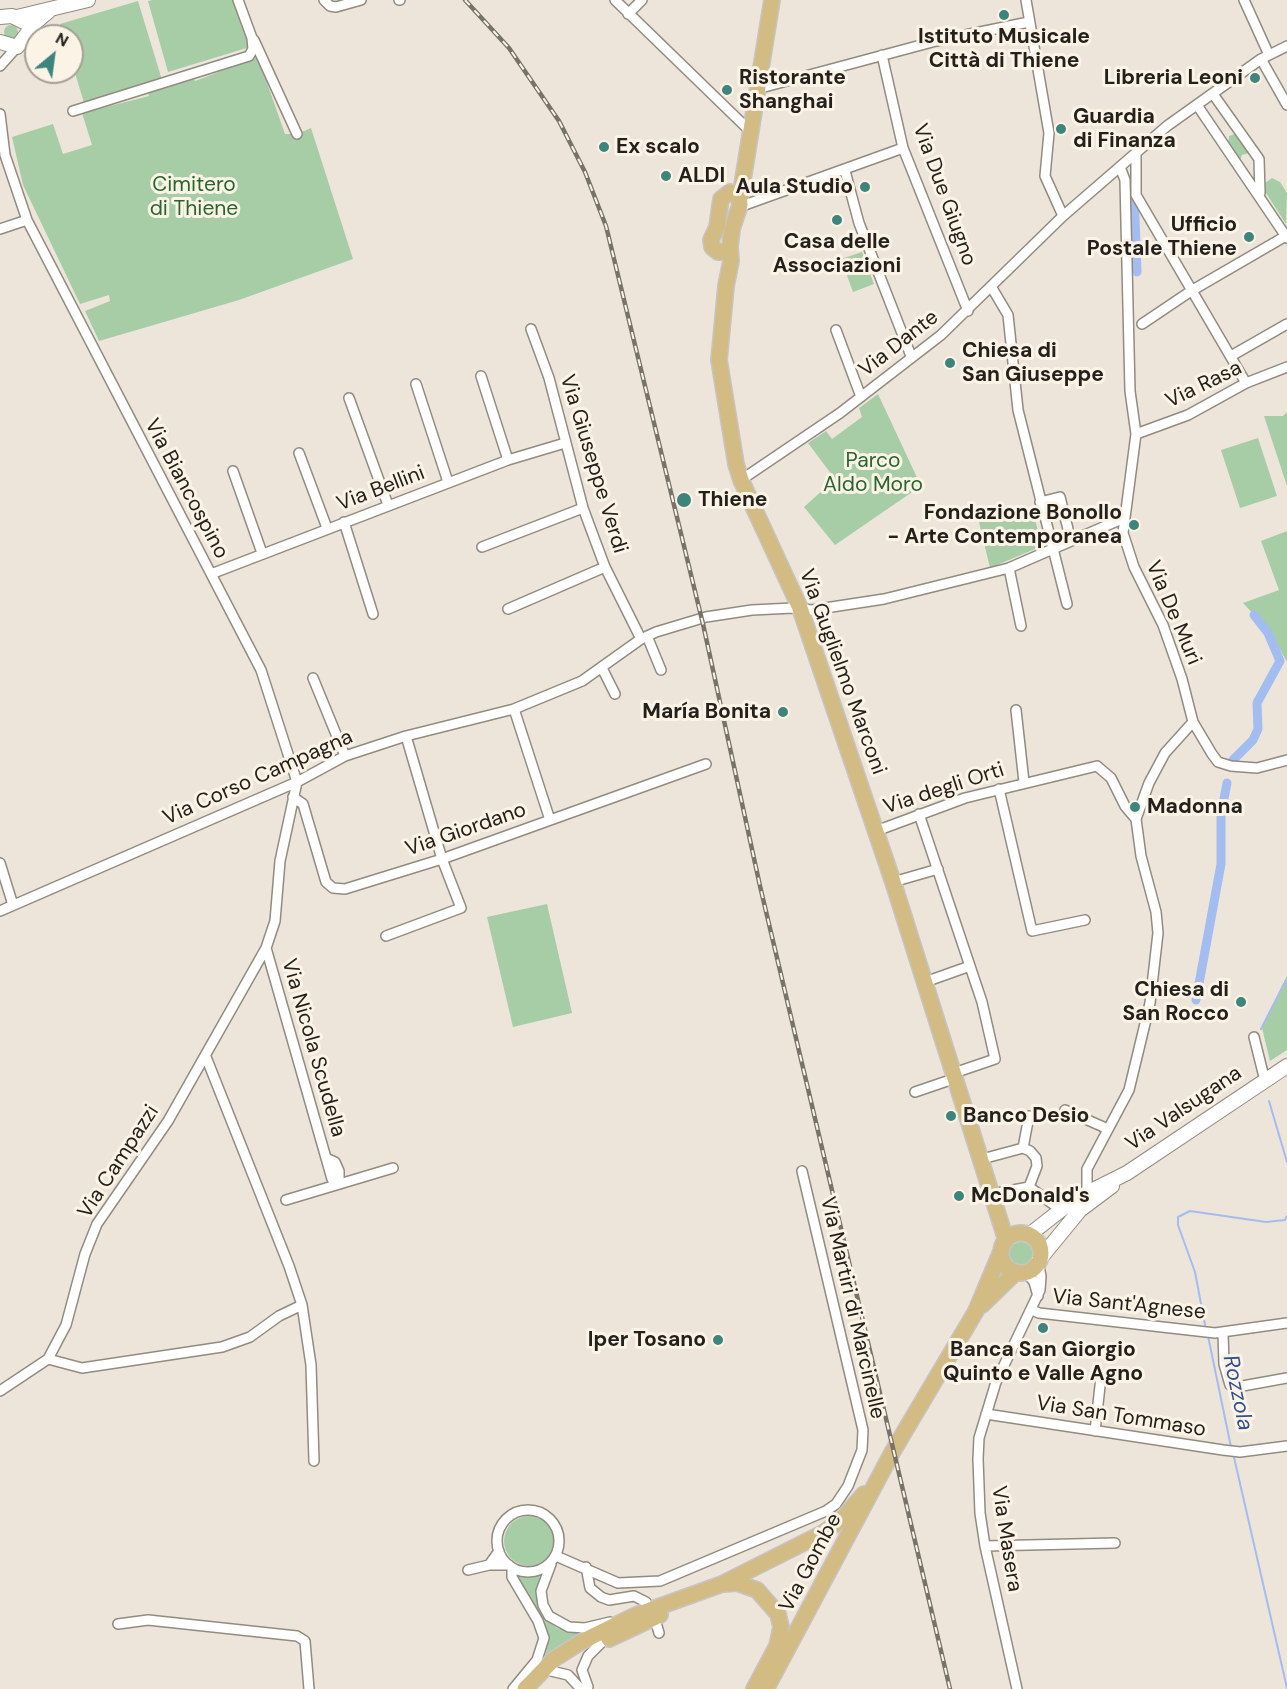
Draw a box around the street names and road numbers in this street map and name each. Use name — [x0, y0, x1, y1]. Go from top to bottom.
street label: Via Due Giugno — [907, 121, 981, 269]
street label: Via Dante — [854, 305, 944, 383]
street label: Via Rasa — [1162, 356, 1246, 414]
street label: Via Giuseppe Verdi — [554, 372, 632, 556]
street label: Via Biancospino — [138, 415, 234, 563]
street label: Via Bellini — [333, 461, 429, 517]
street label: Via De Muri — [1140, 557, 1206, 669]
street label: Via Guglielmo Marconi — [793, 566, 891, 778]
street label: Via Corso Campagna — [159, 725, 357, 831]
street label: Via degli Orti — [880, 758, 1008, 820]
street label: Via Giordano — [402, 798, 530, 862]
street label: Via Nicola Scudella — [276, 956, 350, 1140]
street label: Via Valsugana — [1121, 1061, 1247, 1157]
street label: Via Campazzi — [73, 1101, 165, 1223]
street label: Via Martiri di Marcinelle — [814, 1194, 890, 1422]
street label: Via Sant'Agnese — [1051, 1284, 1207, 1326]
street label: Via San Tommaso — [1034, 1391, 1208, 1443]
street label: Via Masera — [985, 1484, 1027, 1594]
street label: Via Gombe — [774, 1509, 848, 1617]

